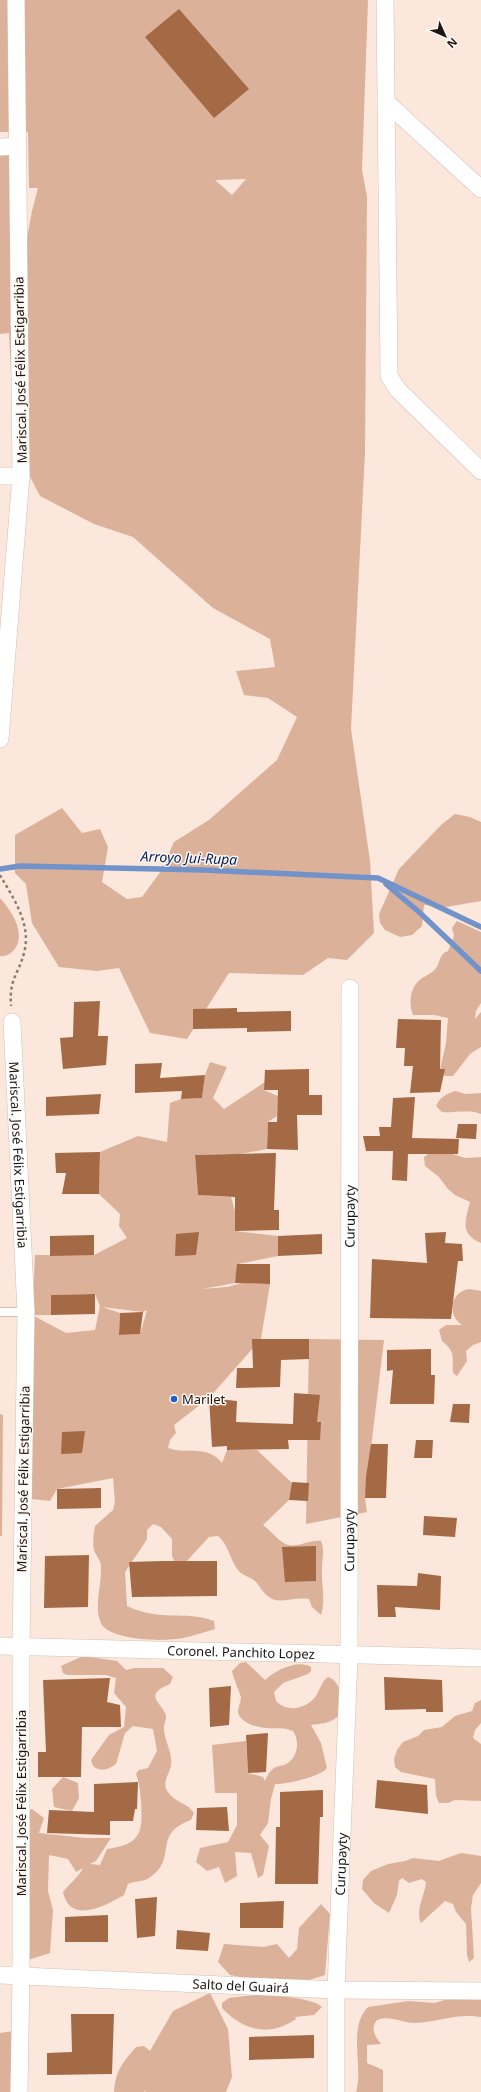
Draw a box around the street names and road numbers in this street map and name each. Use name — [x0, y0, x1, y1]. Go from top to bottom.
street label: Mariscal. José Félix Estigarribia — [9, 276, 31, 464]
street label: Mariscal. José Félix Estigarribia — [5, 1061, 32, 1249]
street label: Curupayty — [341, 1184, 359, 1248]
street label: Mariscal. José Félix Estigarribia — [12, 1385, 34, 1573]
street label: Curupayty — [340, 1508, 358, 1572]
street label: Coronel. Panchito Lopez — [167, 1641, 315, 1663]
street label: Mariscal. José Félix Estigarribia — [12, 1710, 30, 1896]
street label: Curupayty — [331, 1832, 351, 1896]
street label: Salto del Guairá — [192, 1975, 289, 1997]

